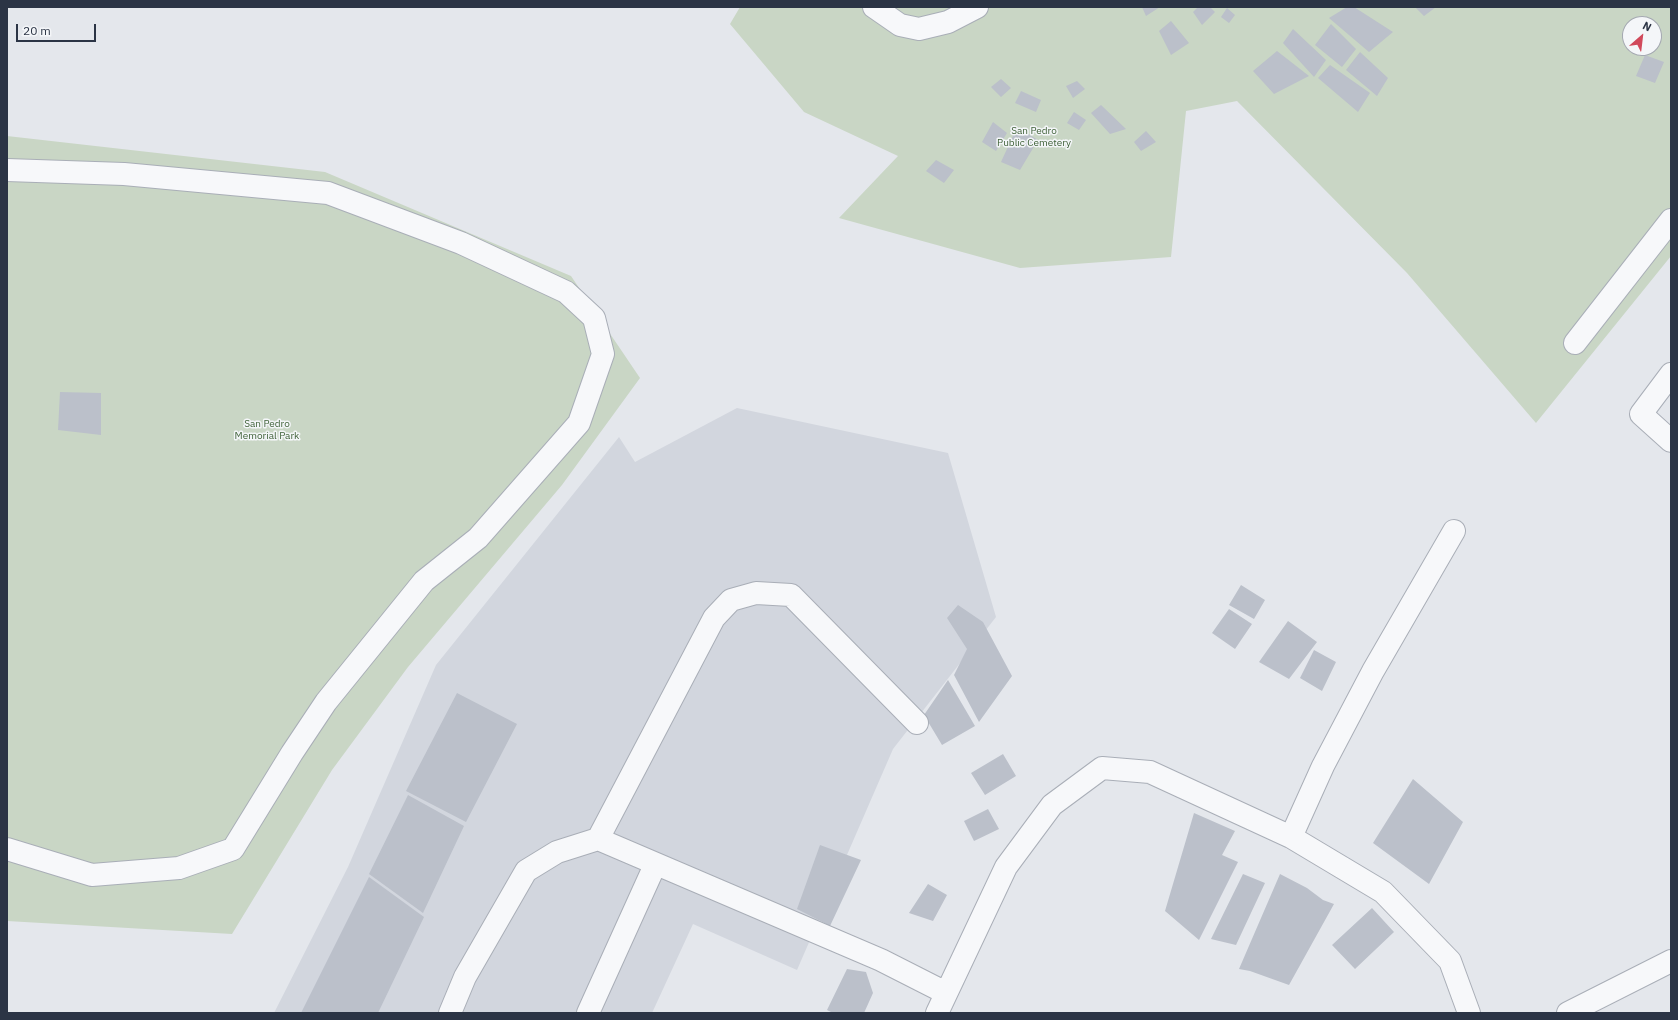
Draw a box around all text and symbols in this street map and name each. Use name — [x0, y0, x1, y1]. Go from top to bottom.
scale bar — [18, 16, 98, 42]
north arrow — [1622, 16, 1662, 56]
text: N — [1640, 18, 1654, 34]
text: 20 m — [23, 23, 51, 38]
park label: San Pedro Public Cemetery — [997, 125, 1071, 148]
park label: San Pedro Memorial Park — [235, 418, 299, 442]

